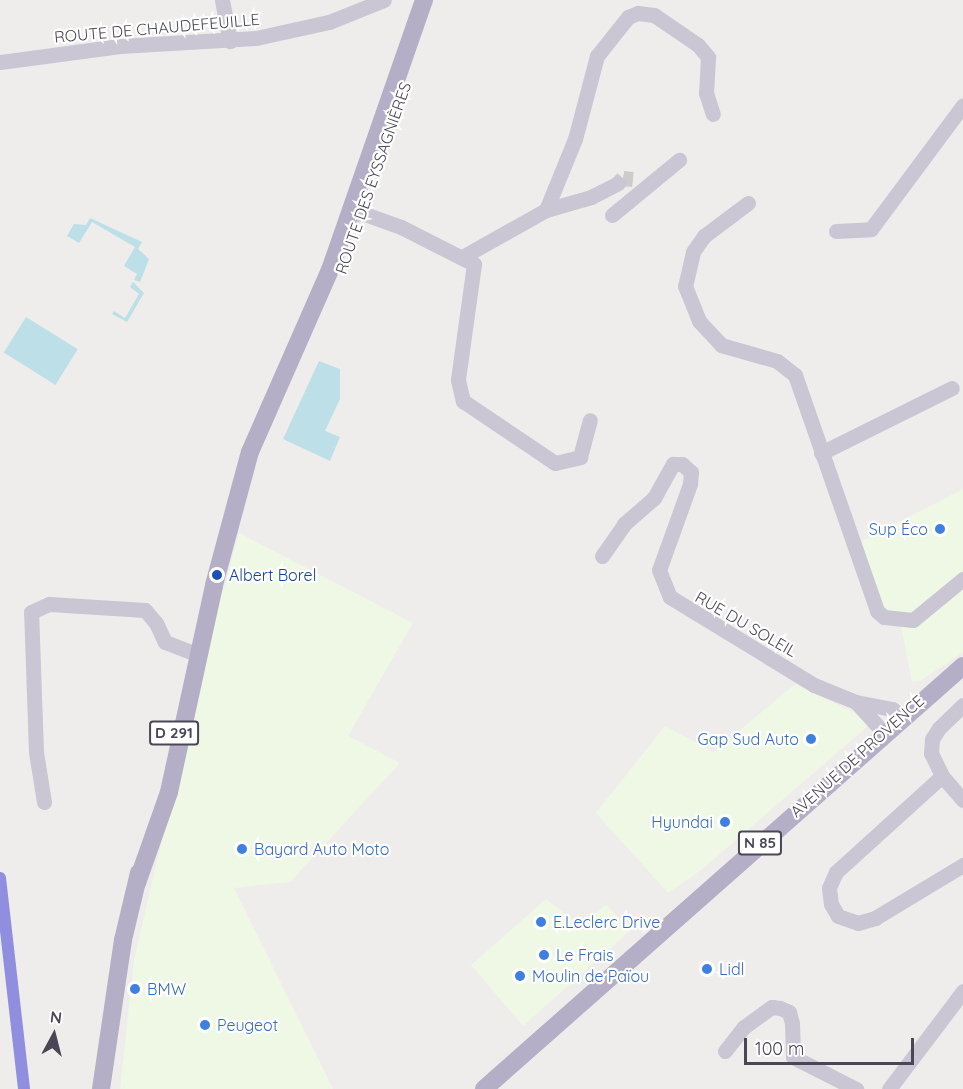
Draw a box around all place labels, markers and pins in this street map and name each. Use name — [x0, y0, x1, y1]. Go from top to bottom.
place label: Sup Éco — [869, 519, 928, 539]
marker: Sup Éco — [933, 522, 947, 536]
place label: Albert Borel — [229, 565, 316, 585]
marker: Albert Borel — [210, 568, 224, 582]
place label: Gap Sud Auto — [697, 729, 799, 749]
marker: Gap Sud Auto — [804, 732, 818, 746]
place label: Hyundai — [651, 812, 713, 832]
marker: Hyundai — [718, 815, 732, 829]
place label: Bayard Auto Moto — [254, 839, 389, 859]
marker: Bayard Auto Moto — [235, 842, 249, 856]
place label: E.Leclerc Drive — [553, 912, 660, 932]
marker: E.Leclerc Drive — [534, 915, 548, 929]
place label: Le Frais — [556, 945, 613, 965]
marker: Le Frais — [537, 948, 551, 962]
place label: Lidl — [719, 959, 744, 979]
marker: Lidl — [700, 962, 714, 976]
place label: Moulin de Païou — [532, 966, 649, 986]
marker: Moulin de Païou — [513, 969, 527, 983]
place label: BMW — [147, 979, 186, 999]
marker: BMW — [128, 982, 142, 996]
place label: Peugeot — [217, 1015, 278, 1035]
marker: Peugeot — [198, 1018, 212, 1032]

